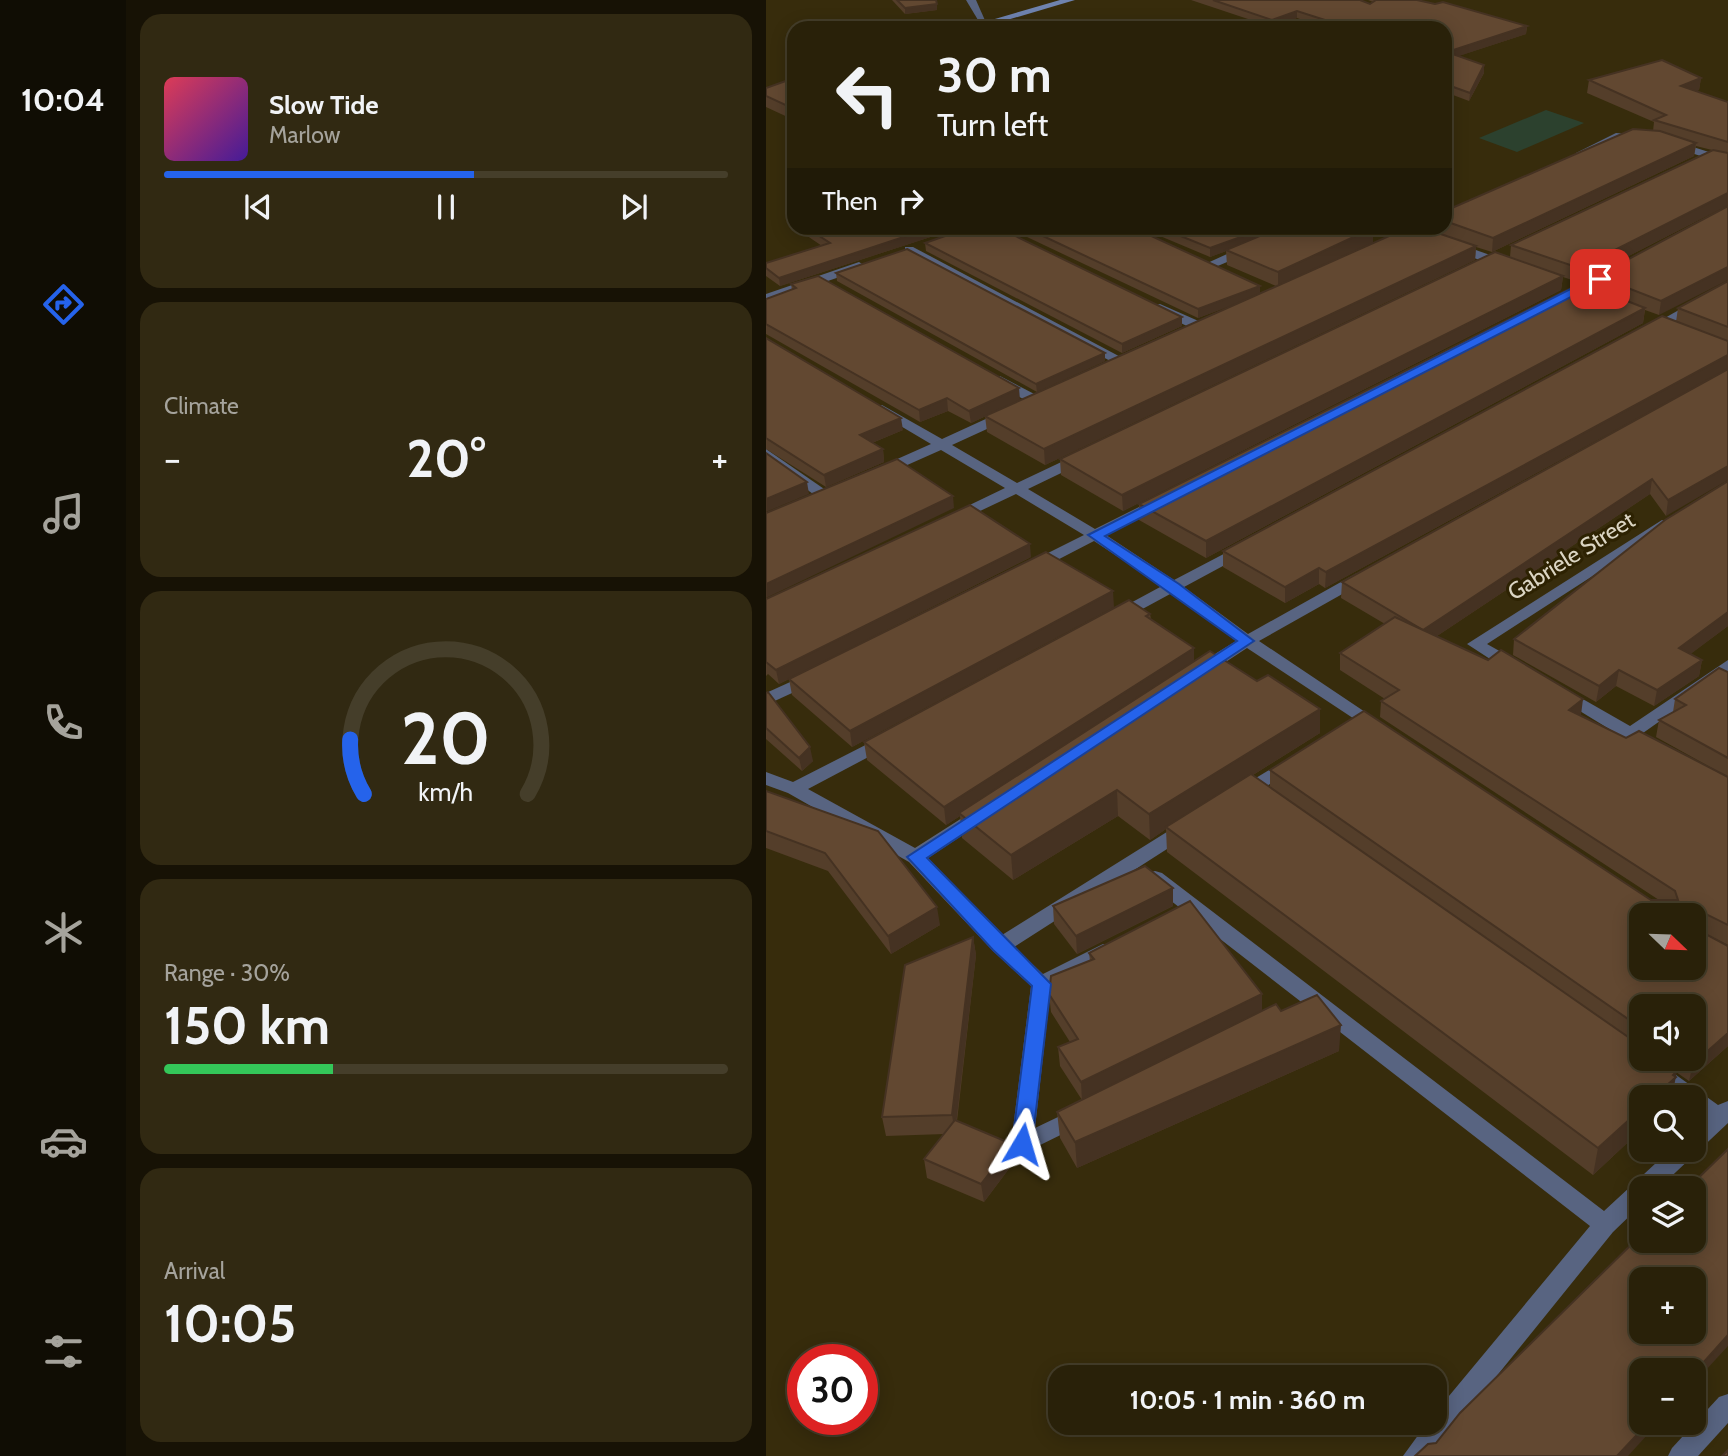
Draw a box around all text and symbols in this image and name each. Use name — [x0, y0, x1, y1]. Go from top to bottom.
text: 30 m — [937, 45, 1052, 104]
icon: left — [822, 49, 913, 140]
text: 10:04 — [21, 80, 105, 119]
text: Slow Tide — [269, 89, 379, 121]
text: Turn left — [937, 105, 1048, 144]
text: Marlow — [269, 121, 340, 149]
icon: right — [892, 182, 930, 220]
text: Then — [822, 185, 878, 217]
icon: previous — [239, 188, 277, 226]
icon: pause — [427, 188, 465, 226]
icon: next — [615, 188, 653, 226]
pin — [1570, 249, 1630, 309]
icon: arrive — [1581, 260, 1619, 298]
icon: directions — [39, 280, 88, 329]
text: Climate — [164, 392, 239, 420]
text: 20° — [406, 427, 486, 490]
text: − — [164, 435, 181, 482]
text: + — [711, 435, 728, 482]
icon: music — [39, 489, 88, 538]
street label: Gabriele Street — [1502, 506, 1640, 606]
text: 20 — [401, 694, 491, 782]
icon: phone — [39, 698, 88, 747]
text: km/h — [419, 777, 473, 807]
north arrow — [1629, 903, 1706, 980]
map controls — [1629, 903, 1706, 1435]
icon: climate — [39, 908, 88, 957]
text: Range · 30% — [164, 959, 290, 987]
text: 150 km — [164, 994, 330, 1057]
button: sound — [1629, 994, 1706, 1071]
button: search — [1629, 1085, 1706, 1162]
position arrow — [985, 1107, 1059, 1181]
icon: car — [39, 1117, 88, 1166]
button: layers — [1629, 1176, 1706, 1253]
text: Arrival — [164, 1257, 225, 1285]
button: + — [1629, 1267, 1706, 1344]
text: 10:05 — [164, 1292, 296, 1355]
icon: filters — [39, 1327, 88, 1376]
speed limit sign: 30 — [787, 1344, 878, 1435]
button: − — [1629, 1358, 1706, 1435]
text: 10:05 · 1 min · 360 m — [1130, 1384, 1365, 1416]

